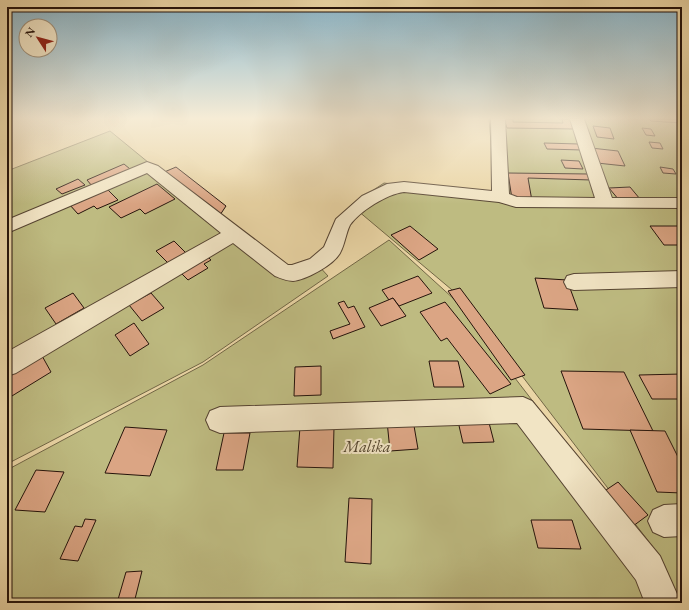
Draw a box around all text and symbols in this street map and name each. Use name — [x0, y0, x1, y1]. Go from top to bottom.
north arrow — [18, 18, 58, 58]
text: N — [22, 24, 38, 40]
park label: Malika — [342, 436, 391, 457]

